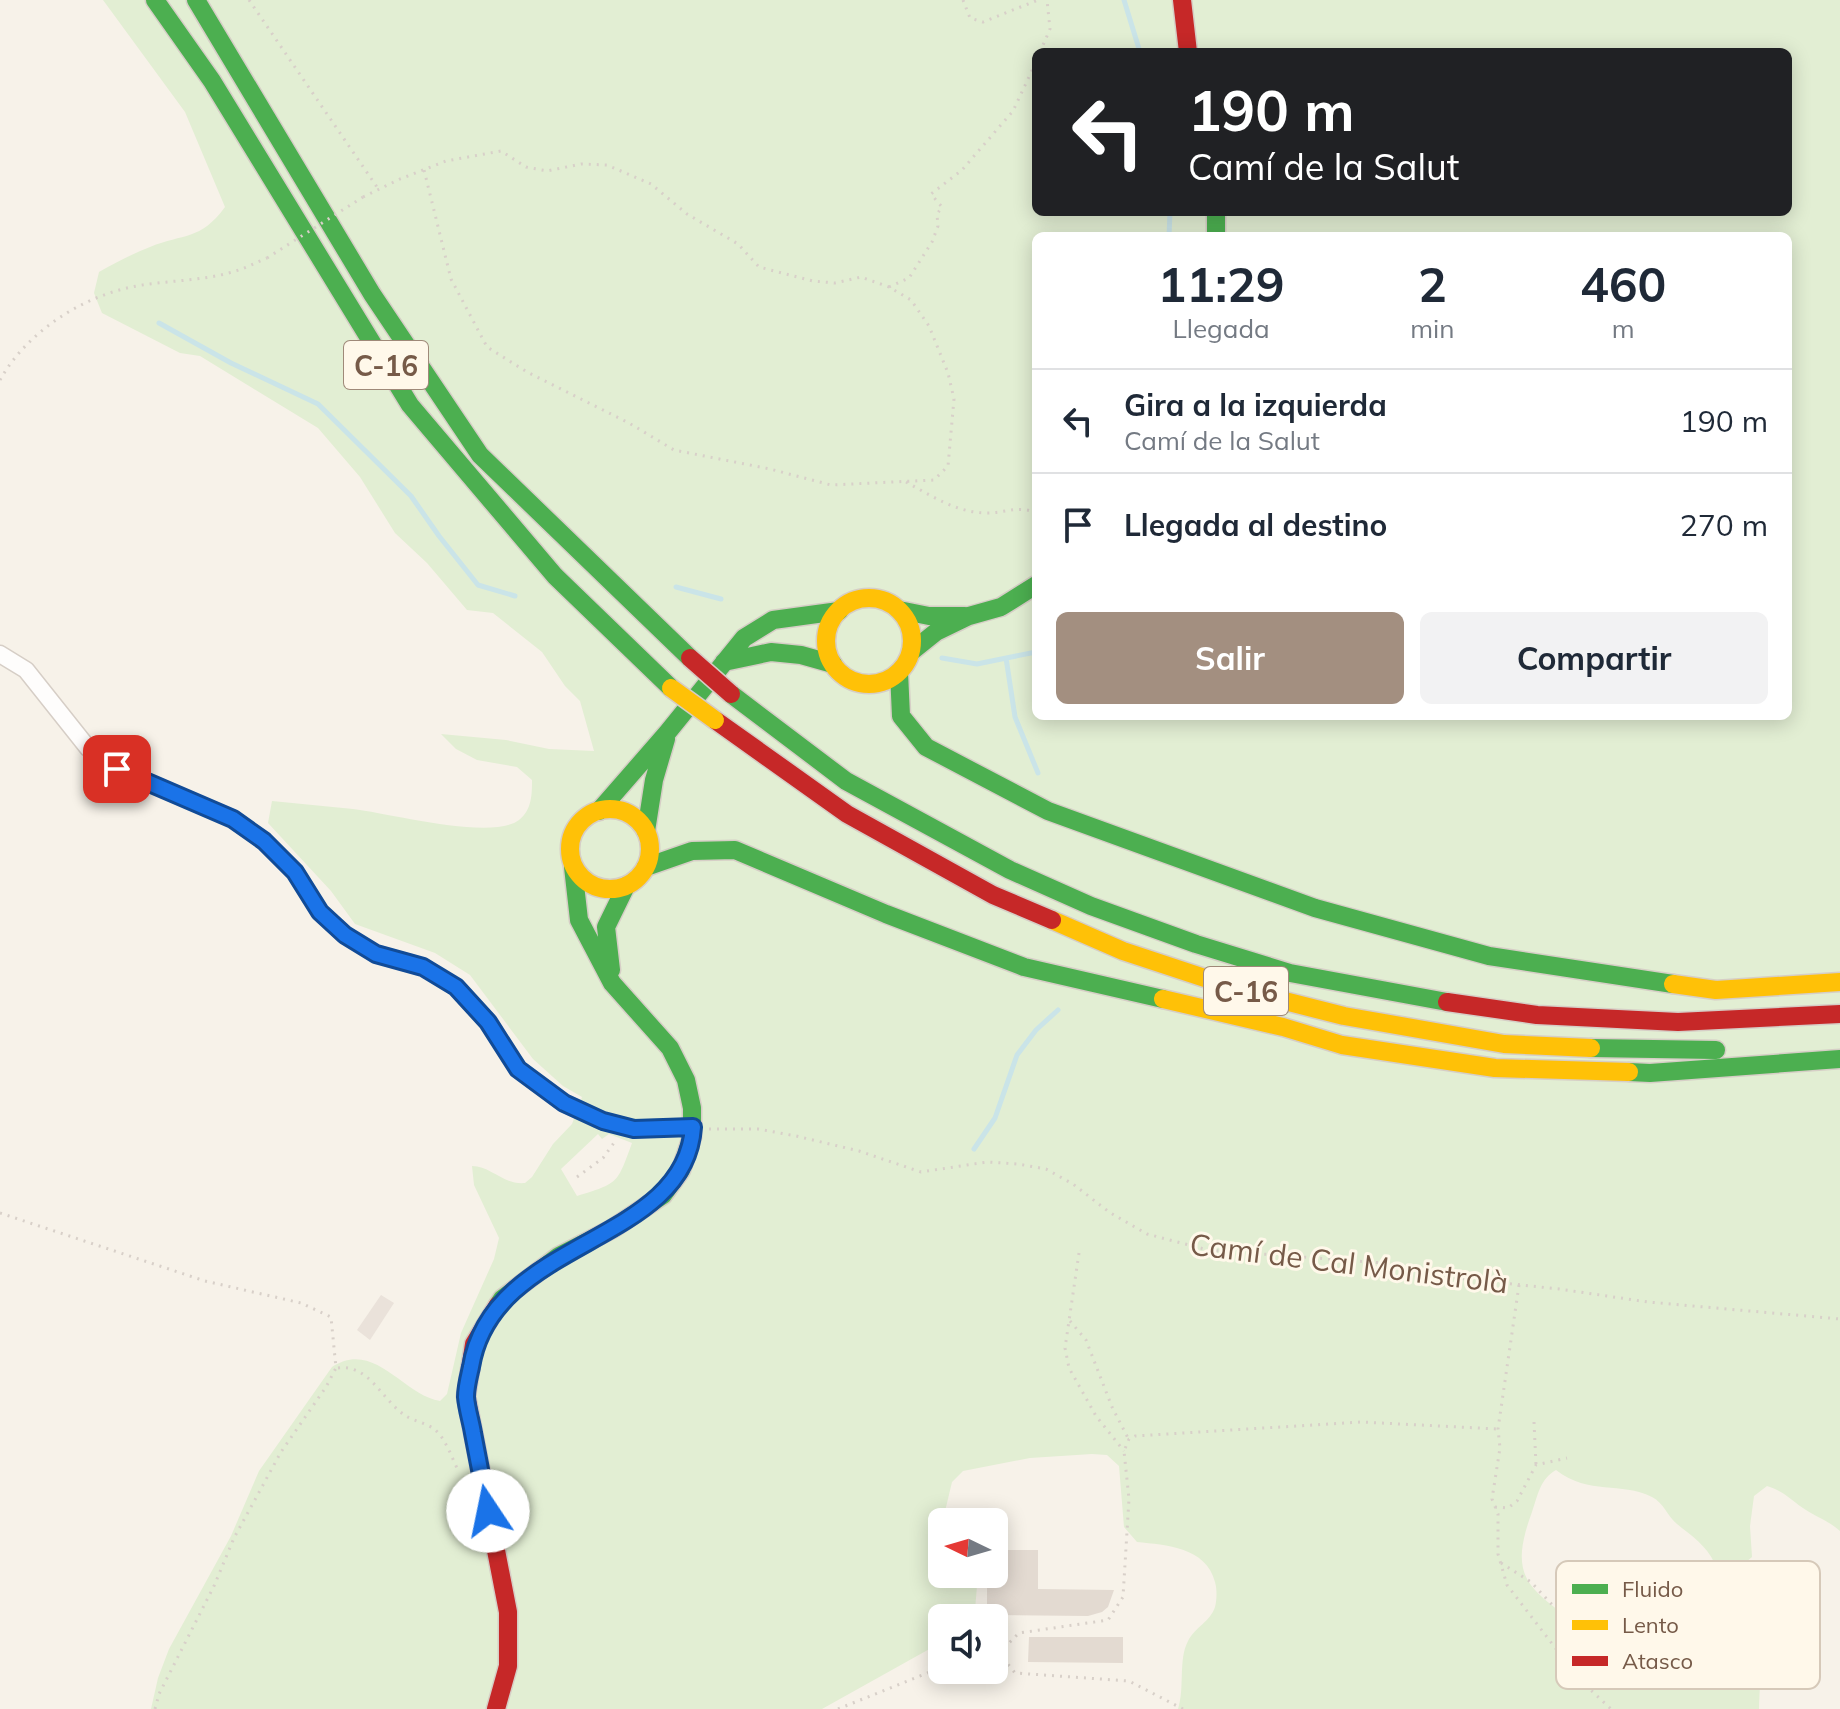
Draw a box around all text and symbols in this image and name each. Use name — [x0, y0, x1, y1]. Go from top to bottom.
text: 190 m — [1188, 75, 1355, 145]
icon: left — [1056, 80, 1160, 184]
text: Camí de la Salut — [1188, 144, 1459, 189]
text: 11:29 — [1158, 254, 1285, 314]
text: 2 — [1418, 254, 1447, 314]
text: 460 — [1580, 254, 1666, 314]
text: Llegada — [1173, 312, 1270, 345]
text: min — [1410, 312, 1454, 345]
text: m — [1612, 312, 1635, 345]
road number: C-16 — [344, 341, 428, 389]
text: Gira a la izquierda — [1124, 386, 1387, 424]
icon: left — [1056, 399, 1100, 443]
text: 190 m — [1680, 402, 1768, 440]
text: Camí de la Salut — [1124, 424, 1320, 457]
icon: arrive — [1056, 503, 1100, 547]
text: Llegada al destino — [1124, 506, 1387, 544]
text: 270 m — [1680, 506, 1768, 544]
button: Salir — [1056, 612, 1404, 704]
button: Compartir — [1420, 612, 1768, 704]
pin — [83, 735, 151, 803]
icon: arrive — [95, 747, 139, 791]
road number: C-16 — [1204, 967, 1288, 1015]
street label: Camí de Cal Monistrolà — [1188, 1225, 1510, 1301]
position arrow — [446, 1469, 530, 1553]
north arrow — [928, 1508, 1008, 1588]
map controls — [928, 1508, 1008, 1684]
legend — [1556, 1561, 1820, 1689]
text: Fluido — [1622, 1575, 1683, 1603]
button: sound — [928, 1604, 1008, 1684]
text: Lento — [1622, 1611, 1679, 1639]
text: Atasco — [1622, 1647, 1693, 1675]

